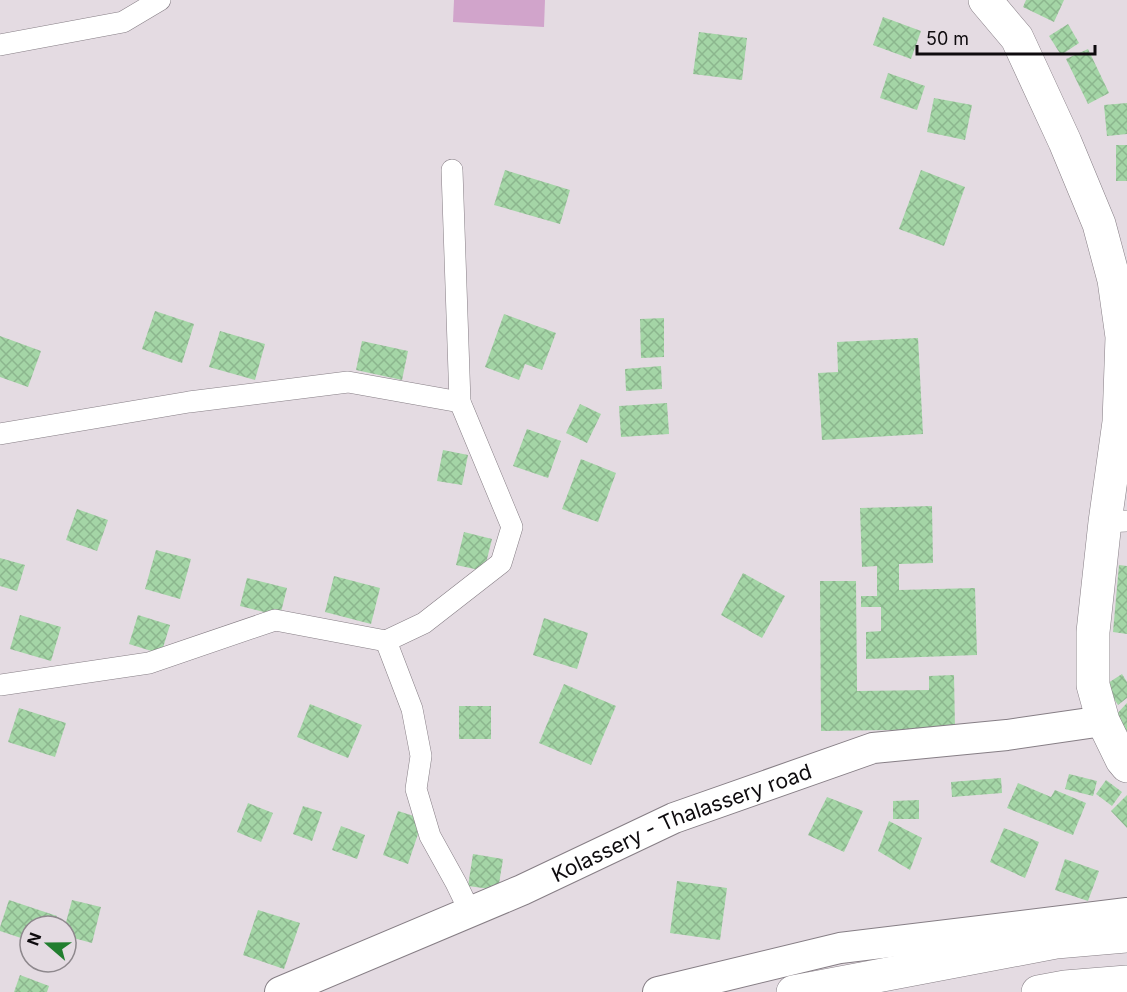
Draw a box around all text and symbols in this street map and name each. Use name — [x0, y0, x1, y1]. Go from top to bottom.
scale bar — [917, 18, 1096, 56]
text: 50 m — [926, 28, 969, 49]
street label: Kolassery - Thalassery road — [547, 758, 815, 887]
north arrow — [18, 914, 78, 974]
text: N — [22, 930, 45, 948]

